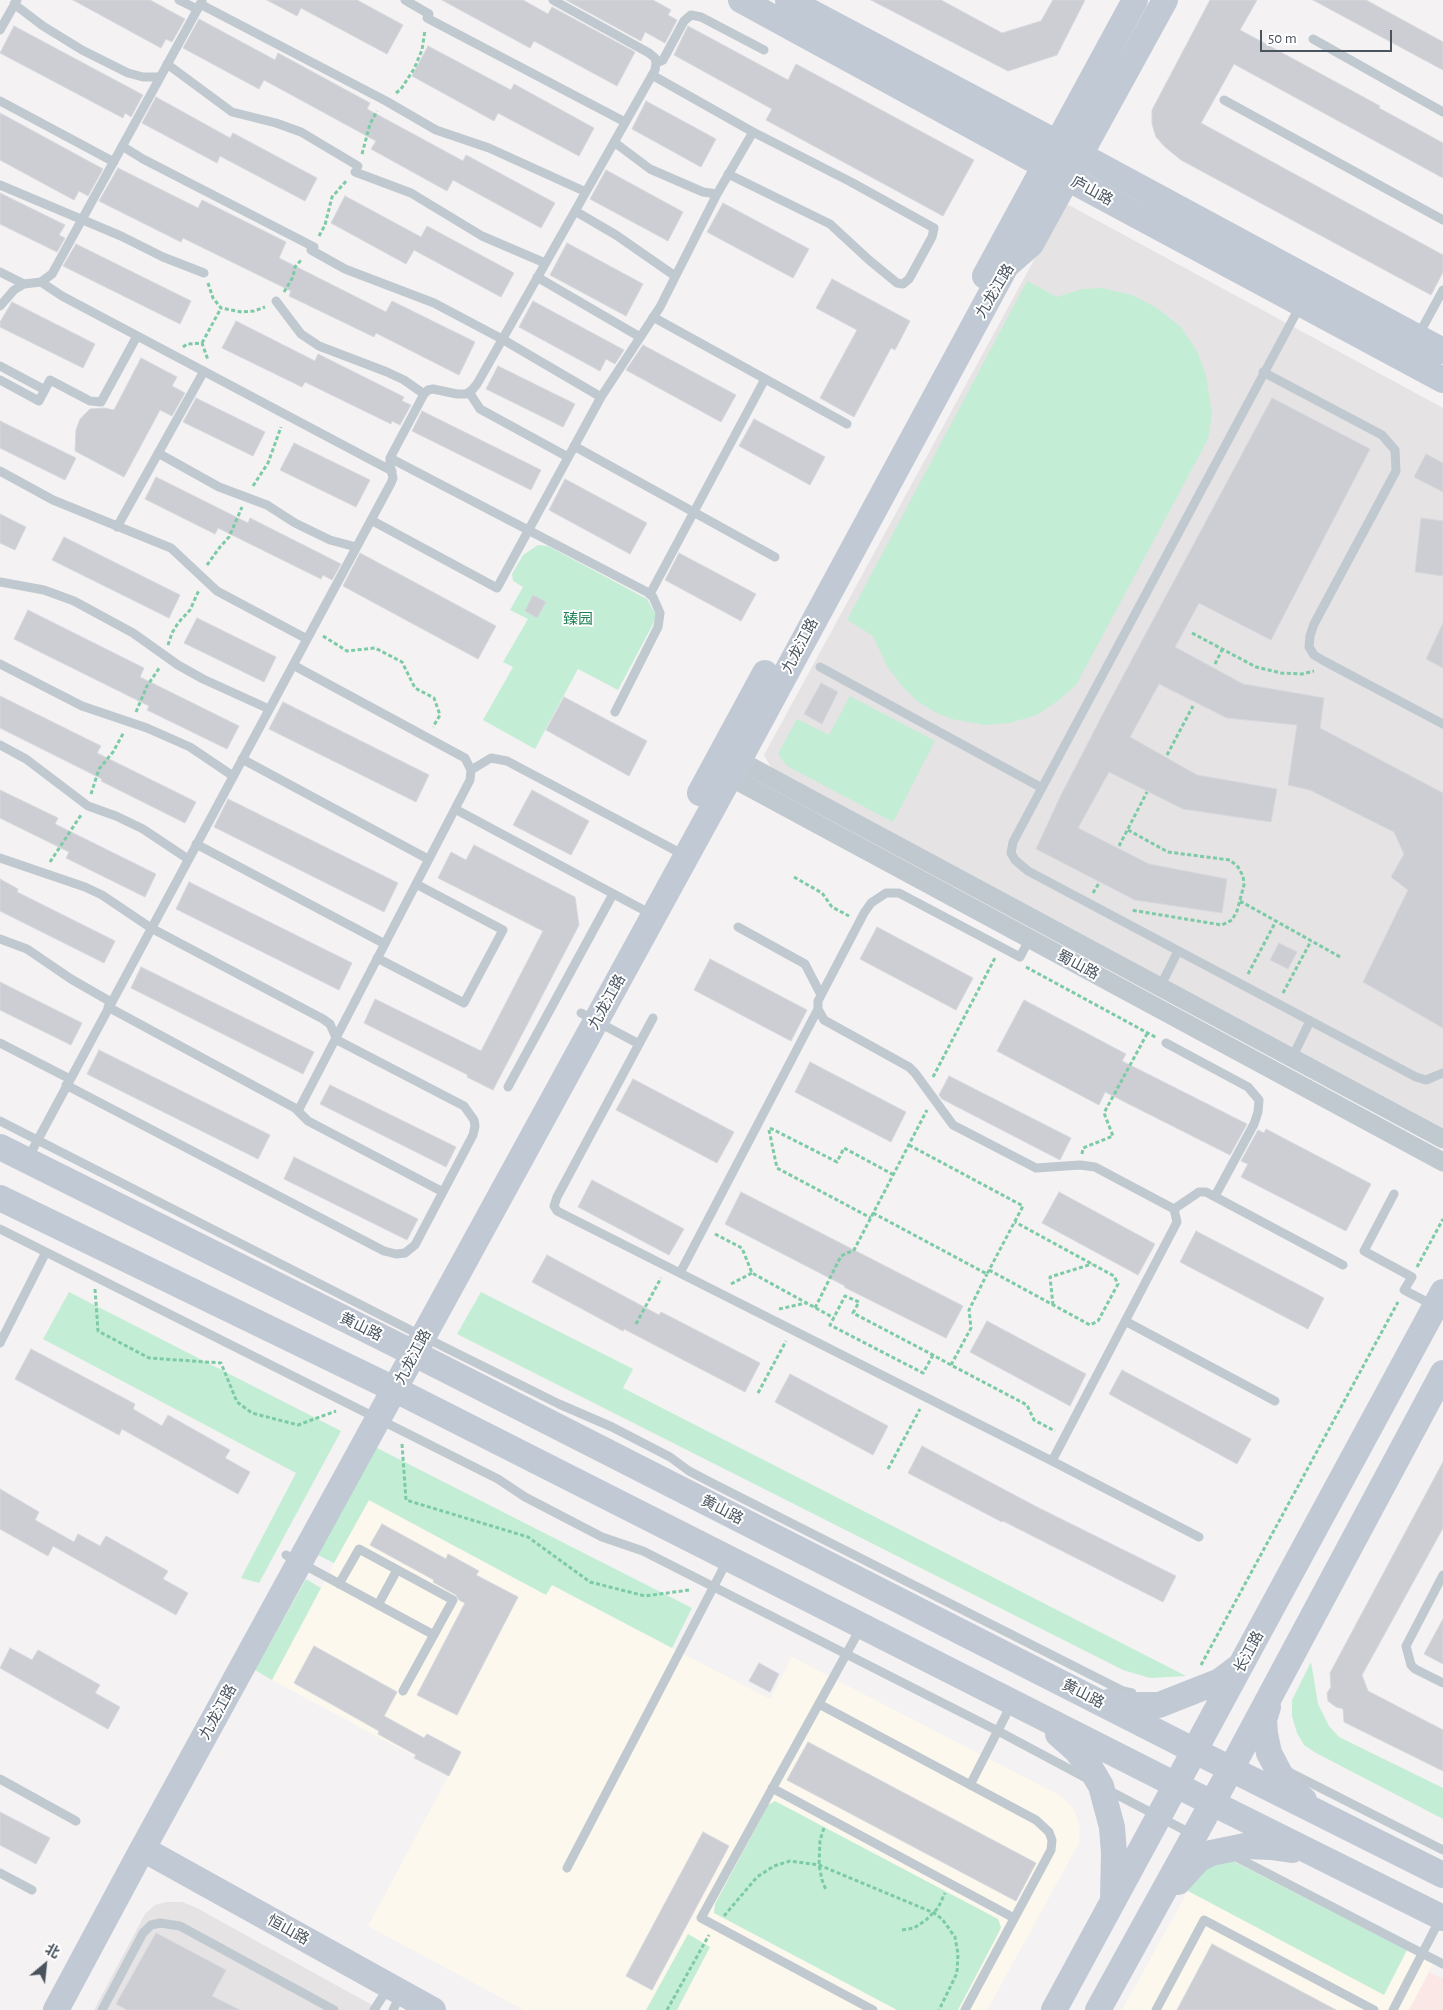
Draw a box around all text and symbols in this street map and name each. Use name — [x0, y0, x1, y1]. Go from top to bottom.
scale bar — [1263, 20, 1396, 52]
text: 50 m — [1268, 31, 1297, 46]
street label: 庐山路 — [1068, 172, 1116, 210]
street label: 九龙江路 — [972, 261, 1018, 321]
park label: 臻园 — [563, 610, 593, 628]
street label: 九龙江路 — [778, 615, 822, 677]
street label: 蜀山路 — [1054, 946, 1102, 984]
street label: 九龙江路 — [585, 971, 629, 1033]
street label: 黄山路 — [337, 1309, 385, 1345]
street label: 九龙江路 — [391, 1326, 435, 1388]
street label: 黄山路 — [698, 1492, 746, 1528]
street label: 长江路 — [1230, 1628, 1268, 1676]
street label: 黄山路 — [1059, 1676, 1107, 1712]
street label: 九龙江路 — [196, 1681, 240, 1743]
street label: 恒山路 — [264, 1911, 312, 1949]
north arrow — [20, 1940, 70, 1990]
text: 北 — [43, 1942, 62, 1961]

